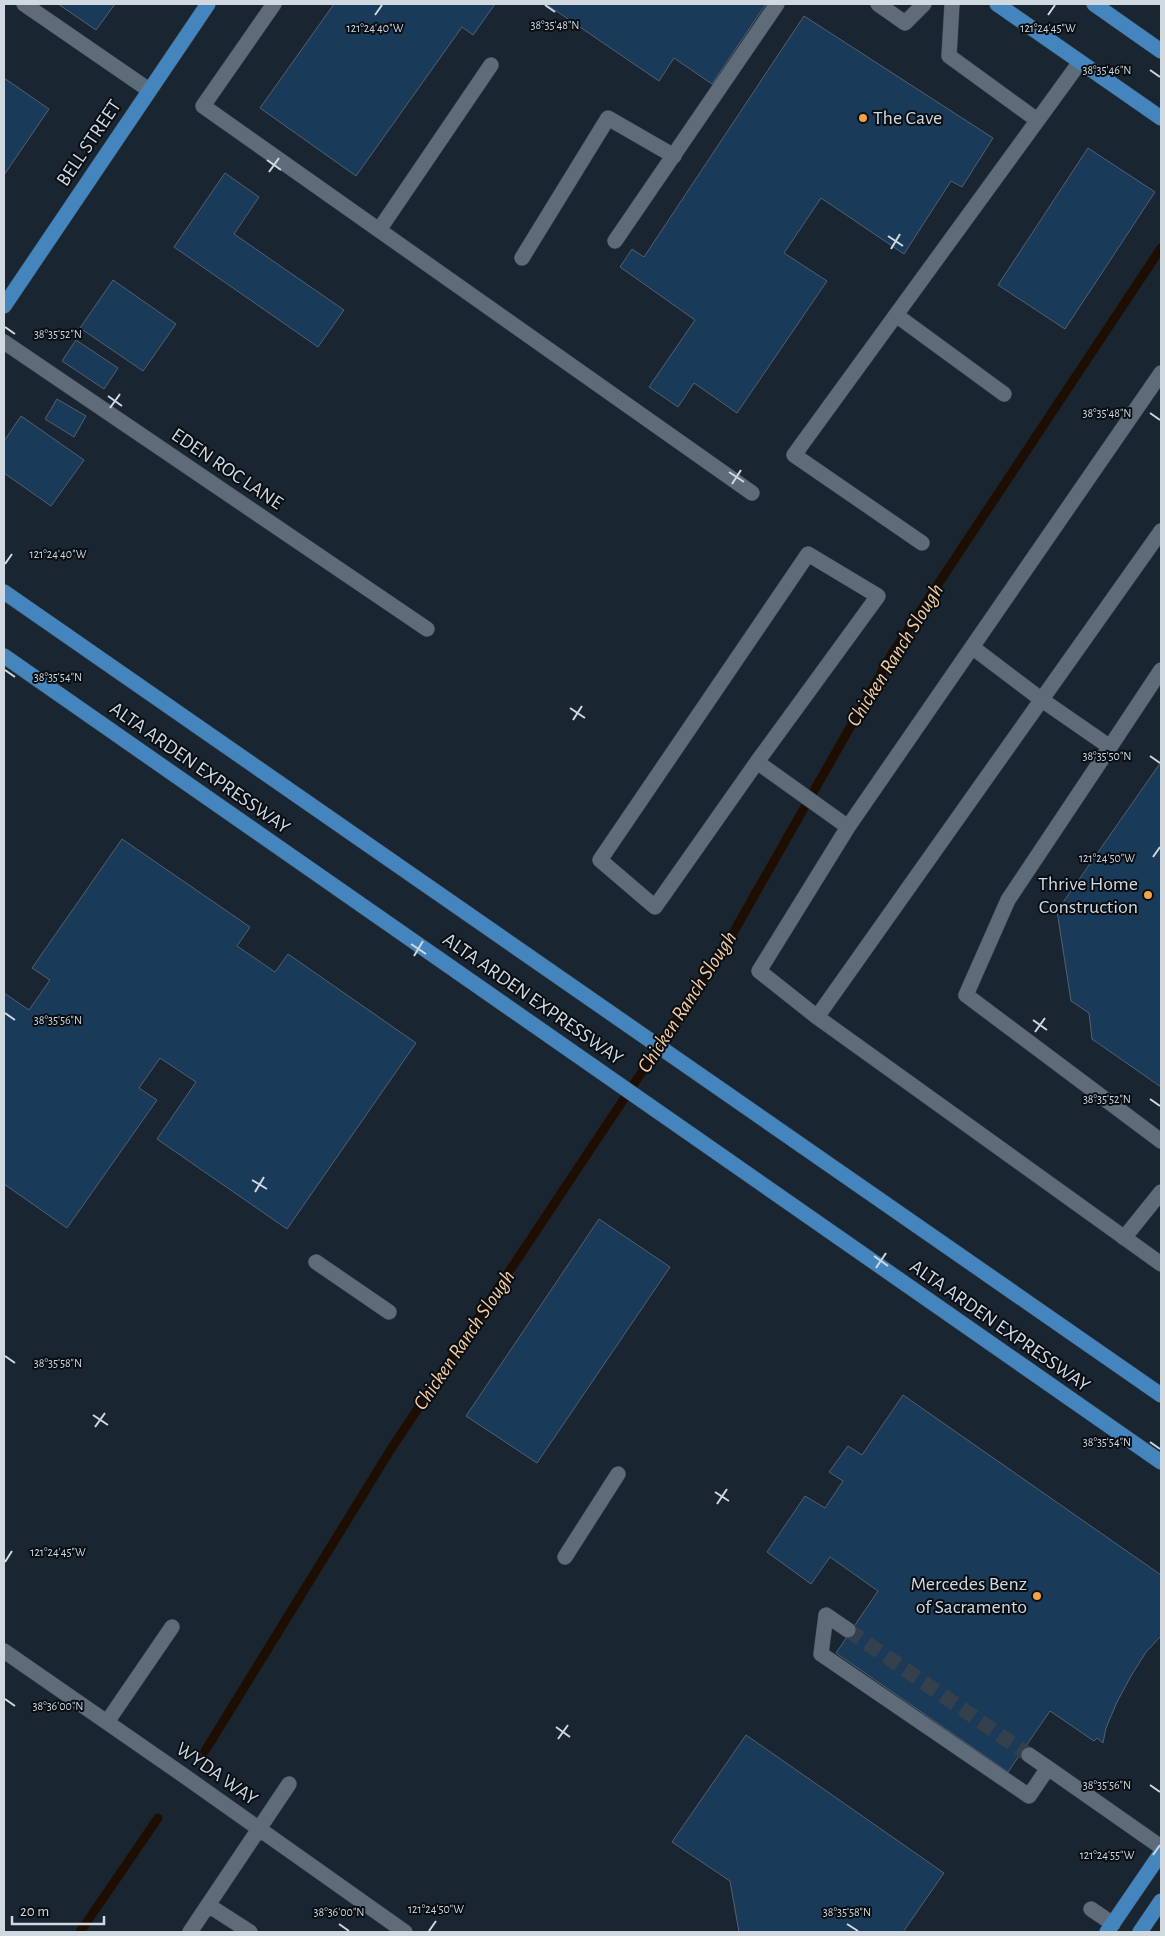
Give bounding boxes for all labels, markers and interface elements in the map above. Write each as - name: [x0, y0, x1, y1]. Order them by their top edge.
- text: 38°35'48"N: [530, 19, 580, 31]
- text: 121°24'40"W: [347, 22, 404, 34]
- text: 121°24'45"W: [1020, 22, 1076, 34]
- text: 38°35'46"N: [1082, 64, 1132, 76]
- street label: BELL STREET: [53, 96, 125, 190]
- place label: The Cave: [873, 108, 942, 128]
- marker: The Cave: [857, 112, 869, 124]
- text: 38°35'52"N: [34, 328, 82, 340]
- text: 38°35'48"N: [1082, 407, 1132, 419]
- street label: EDEN ROC LANE: [168, 424, 287, 514]
- text: 121°24'40"W: [30, 548, 87, 560]
- water label: Chicken Ranch Slough: [843, 580, 947, 730]
- text: 38°35'54"N: [34, 671, 82, 683]
- street label: ALTA ARDEN EXPRESSWAY: [106, 698, 294, 838]
- text: 38°35'50"N: [1082, 750, 1132, 762]
- text: 121°24'50"W: [1079, 852, 1135, 864]
- place label: Thrive Home Construction: [1038, 874, 1138, 917]
- marker: Thrive Home Construction: [1142, 889, 1154, 901]
- water label: Chicken Ranch Slough: [634, 928, 740, 1076]
- street label: ALTA ARDEN EXPRESSWAY: [439, 929, 627, 1069]
- text: 38°35'56"N: [34, 1014, 82, 1026]
- text: 38°35'52"N: [1083, 1093, 1131, 1105]
- street label: ALTA ARDEN EXPRESSWAY: [906, 1256, 1094, 1396]
- water label: Chicken Ranch Slough: [409, 1266, 519, 1414]
- text: 38°35'58"N: [34, 1357, 82, 1369]
- text: 38°35'54"N: [1083, 1436, 1131, 1448]
- text: 121°24'45"W: [30, 1546, 86, 1558]
- place label: Mercedes Benz of Sacramento: [910, 1574, 1027, 1617]
- marker: Mercedes Benz of Sacramento: [1031, 1590, 1043, 1602]
- text: 38°36'00"N: [33, 1700, 83, 1712]
- street label: WYDA WAY: [173, 1739, 262, 1810]
- text: 38°35'56"N: [1083, 1779, 1131, 1791]
- text: 121°24'55"W: [1080, 1849, 1135, 1861]
- scale bar: [12, 1894, 105, 1926]
- text: 121°24'50"W: [408, 1903, 464, 1915]
- text: 20 m: [20, 1904, 49, 1919]
- text: 38°36'00"N: [314, 1906, 364, 1918]
- text: 38°35'58"N: [823, 1906, 871, 1918]

